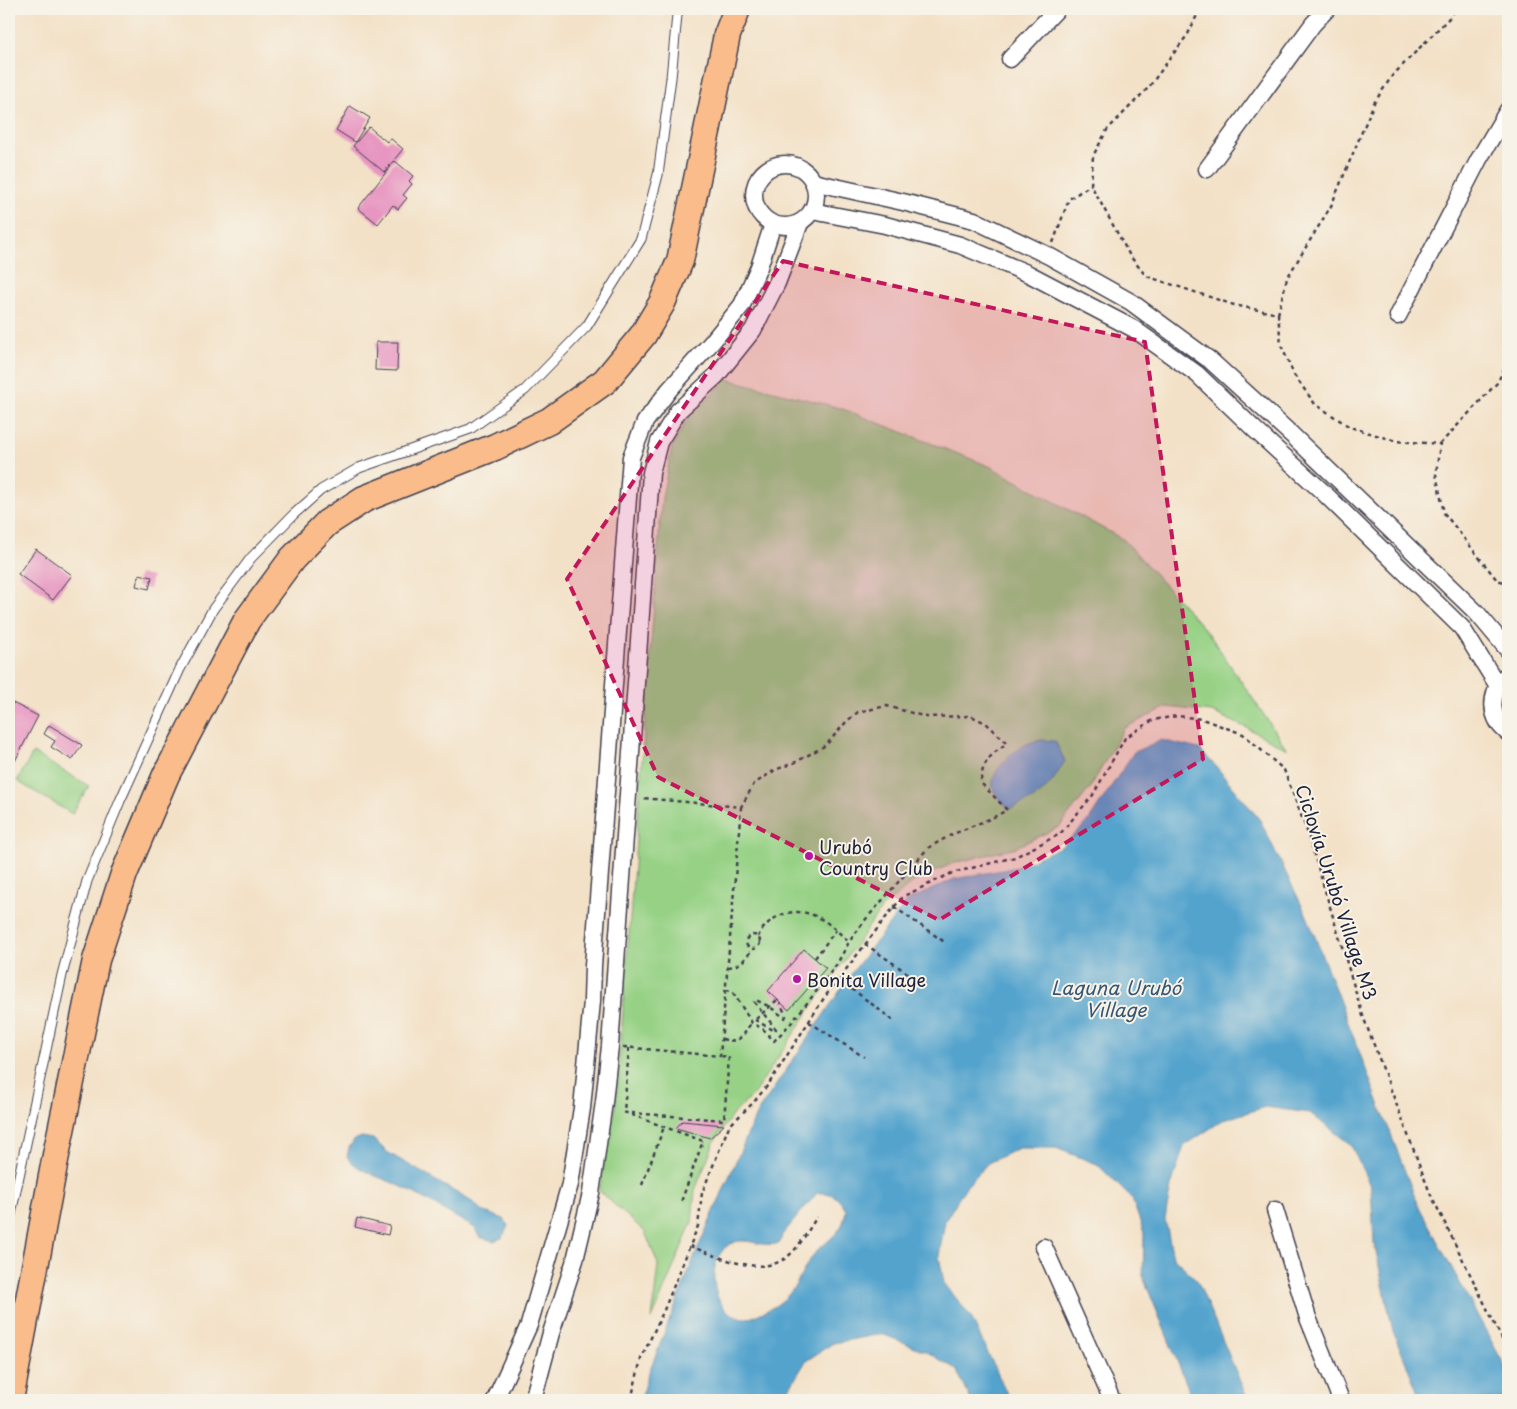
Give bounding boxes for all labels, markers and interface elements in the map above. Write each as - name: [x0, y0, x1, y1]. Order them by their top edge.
- street label: Ciclovía Urubó Village M3: [1289, 781, 1385, 1003]
- place label: Urubó Country Club: [819, 833, 933, 881]
- marker: Urubó Country Club: [803, 850, 815, 862]
- place label: Bonita Village: [807, 966, 926, 993]
- marker: Bonita Village: [791, 973, 803, 985]
- water label: Laguna Urubó Village: [1051, 973, 1183, 1023]

